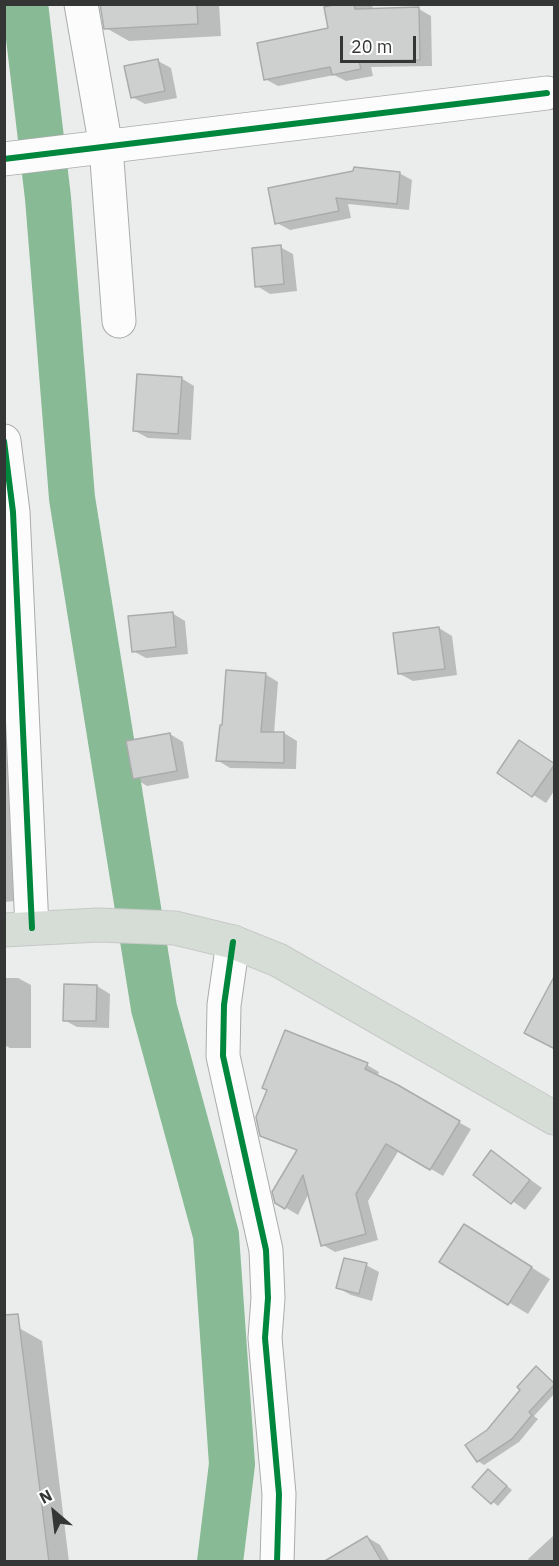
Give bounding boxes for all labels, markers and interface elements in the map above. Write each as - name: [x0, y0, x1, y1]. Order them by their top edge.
- scale bar: [343, 24, 420, 62]
- text: 20 m: [351, 35, 393, 58]
- north arrow: [24, 1482, 84, 1542]
- text: N: [36, 1485, 55, 1508]

